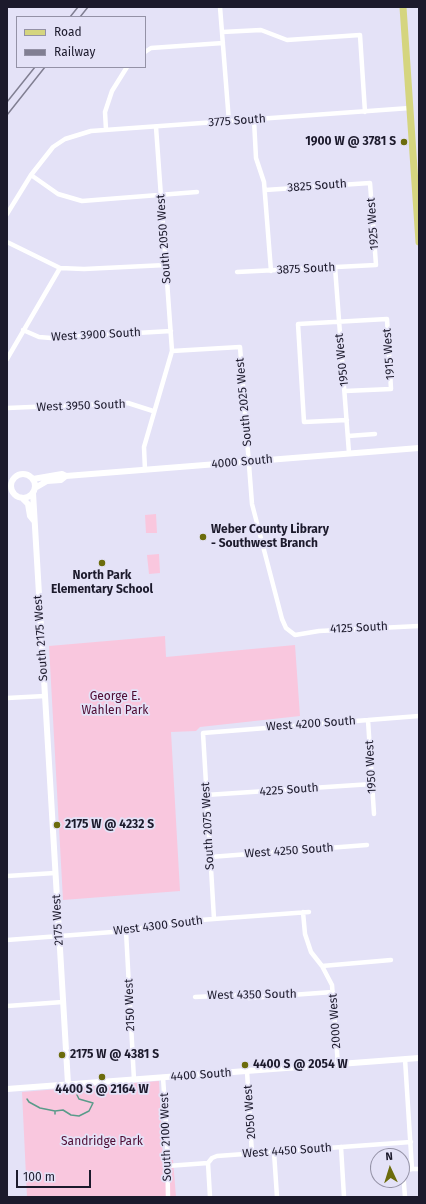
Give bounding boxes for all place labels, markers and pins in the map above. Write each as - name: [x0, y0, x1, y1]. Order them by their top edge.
- place label: 1900 W @ 3781 S: [305, 135, 396, 149]
- marker: 1900 W @ 3781 S: [399, 137, 409, 147]
- place label: Weber County Library - Southwest Branch: [211, 523, 329, 551]
- marker: Weber County Library - Southwest Branch: [198, 532, 208, 542]
- marker: North Park Elementary School: [97, 558, 107, 568]
- place label: North Park Elementary School: [51, 569, 153, 597]
- place label: 2175 W @ 4232 S: [65, 818, 154, 832]
- marker: 2175 W @ 4232 S: [52, 820, 62, 830]
- place label: 2175 W @ 4381 S: [70, 1048, 159, 1062]
- marker: 2175 W @ 4381 S: [57, 1050, 67, 1060]
- place label: 4400 S @ 2054 W: [253, 1058, 348, 1072]
- marker: 4400 S @ 2054 W: [240, 1060, 250, 1070]
- marker: 4400 S @ 2164 W: [97, 1072, 107, 1082]
- place label: 4400 S @ 2164 W: [55, 1083, 149, 1097]

